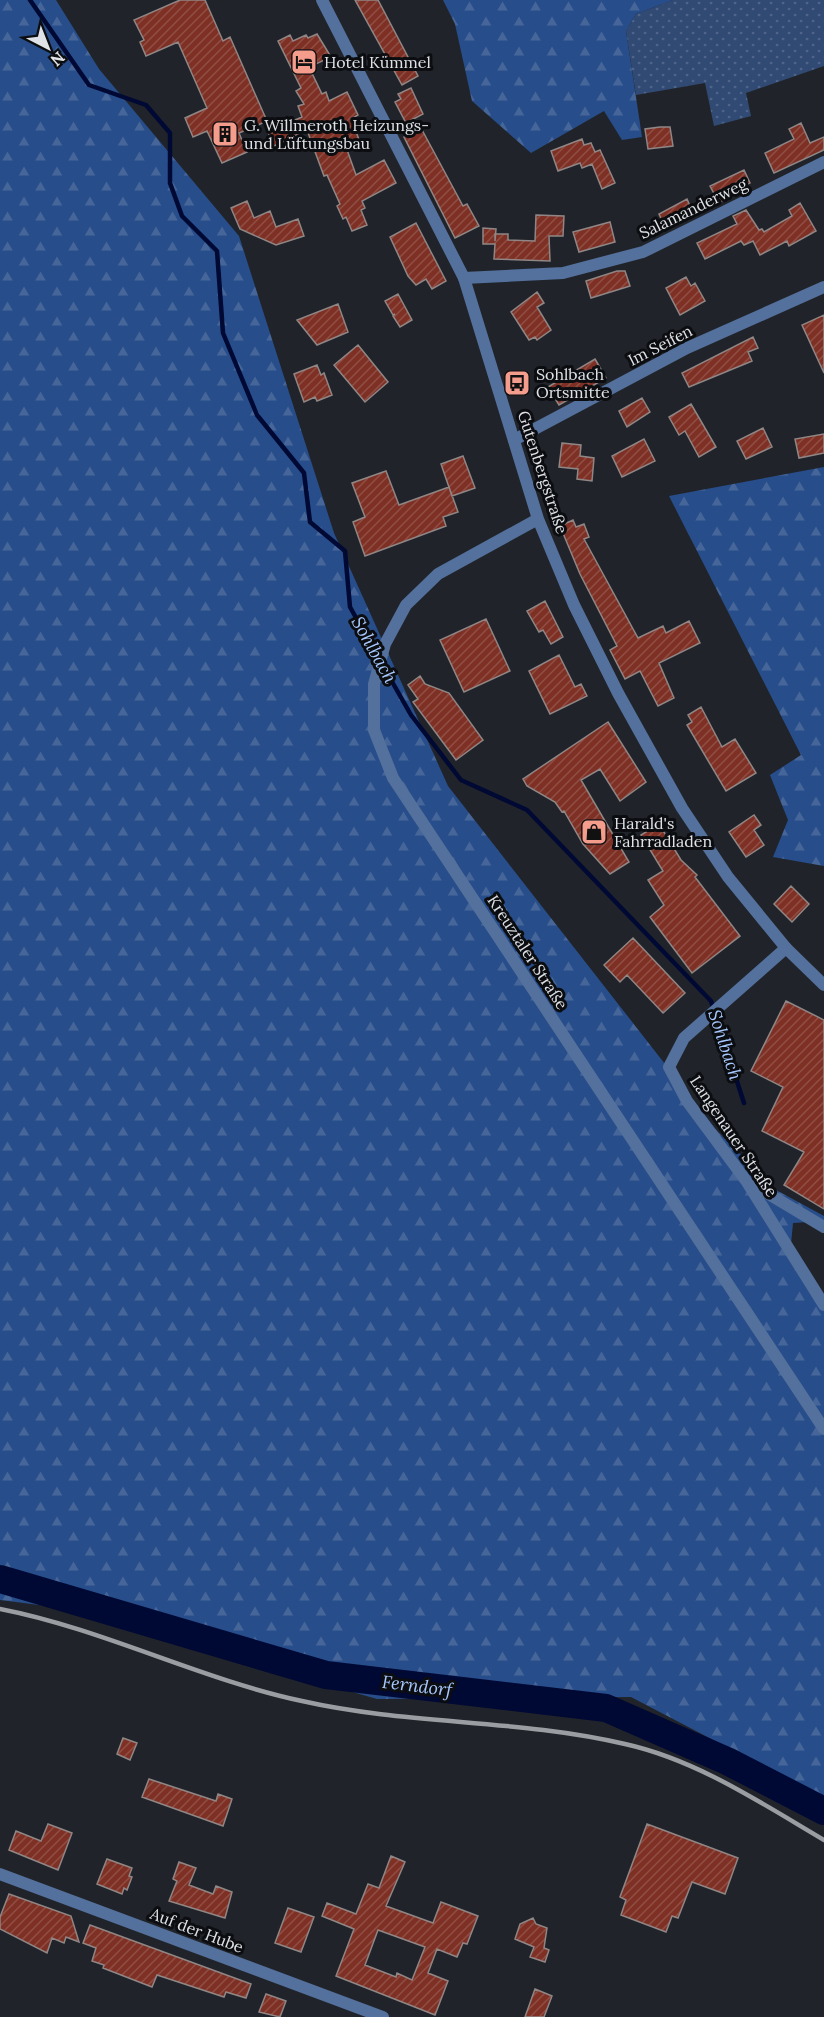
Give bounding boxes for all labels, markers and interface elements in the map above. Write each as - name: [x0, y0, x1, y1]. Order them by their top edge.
- north arrow: [18, 18, 78, 78]
- hotel icon: Hotel Kümmel: [289, 47, 319, 77]
- text: N: [47, 48, 69, 71]
- place label: Hotel Kümmel: [324, 52, 431, 72]
- place label: G. Willmeroth Heizungs- und Lüftungsbau: [244, 115, 429, 153]
- building icon: G. Willmeroth Heizungs- und Lüftungsbau: [210, 119, 240, 149]
- street label: Salamanderweg: [636, 173, 751, 243]
- street label: Im Seifen: [624, 320, 696, 370]
- place label: Sohlbach Ortsmitte: [536, 364, 610, 402]
- bus stop icon: Sohlbach Ortsmitte: [502, 368, 532, 398]
- street label: Gutenbergstraße: [514, 408, 572, 536]
- water label: Sohlbach: [347, 612, 402, 688]
- place label: Harald's Fahrradladen: [614, 813, 712, 851]
- shop icon: Harald's Fahrradladen: [579, 817, 609, 847]
- street label: Kreuztaler Straße: [484, 891, 573, 1013]
- water label: Sohlbach: [703, 1007, 748, 1084]
- street label: Langenauer Straße: [686, 1072, 782, 1201]
- water label: Ferndorf: [381, 1670, 456, 1701]
- street label: Auf der Hube: [147, 1903, 247, 1957]

